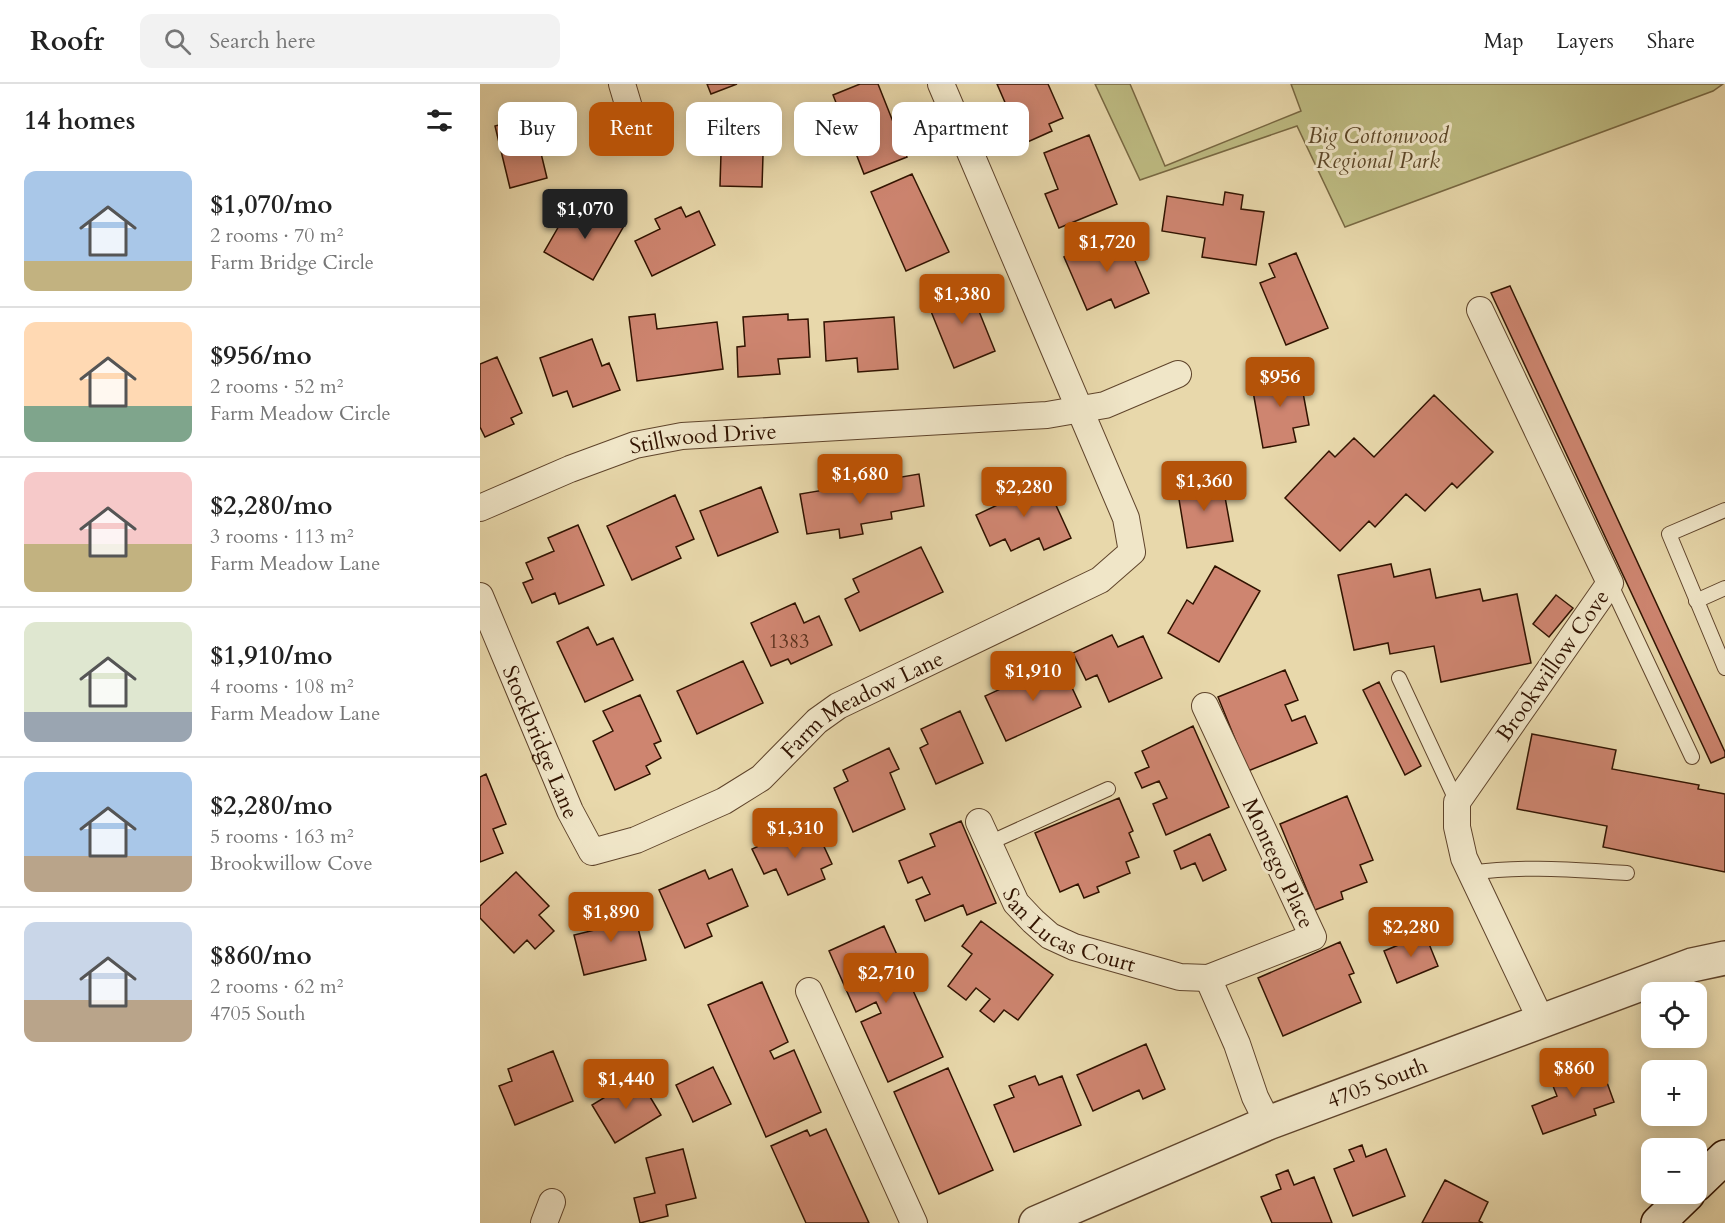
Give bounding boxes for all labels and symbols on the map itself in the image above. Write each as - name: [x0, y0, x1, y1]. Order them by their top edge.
- park label: Big Cottonwood Regional Park: [1308, 121, 1450, 176]
- pin: $1,070: [536, 189, 634, 240]
- pin: $1,720: [1058, 222, 1156, 273]
- pin: $1,380: [913, 274, 1011, 325]
- pin: $956: [1244, 357, 1316, 408]
- street label: Stillwood Drive: [627, 417, 777, 462]
- pin: $1,680: [811, 454, 909, 505]
- pin: $1,360: [1155, 461, 1253, 512]
- pin: $2,280: [975, 467, 1073, 518]
- street label: Brookwillow Cove: [1489, 584, 1616, 747]
- house number: 1383: [769, 628, 809, 655]
- street label: Farm Meadow Lane: [774, 644, 949, 765]
- pin: $1,910: [984, 651, 1082, 702]
- street label: Stockbridge Lane: [495, 661, 585, 824]
- street label: Montego Place: [1235, 793, 1321, 933]
- pin: $1,310: [746, 808, 844, 859]
- street label: San Lucas Court: [995, 883, 1139, 980]
- pin: $1,890: [562, 892, 660, 943]
- pin: $2,280: [1362, 907, 1460, 958]
- pin: $2,710: [837, 953, 935, 1004]
- pin: $860: [1538, 1048, 1610, 1099]
- street label: 4705 South: [1323, 1051, 1432, 1116]
- pin: $1,440: [577, 1059, 675, 1110]

